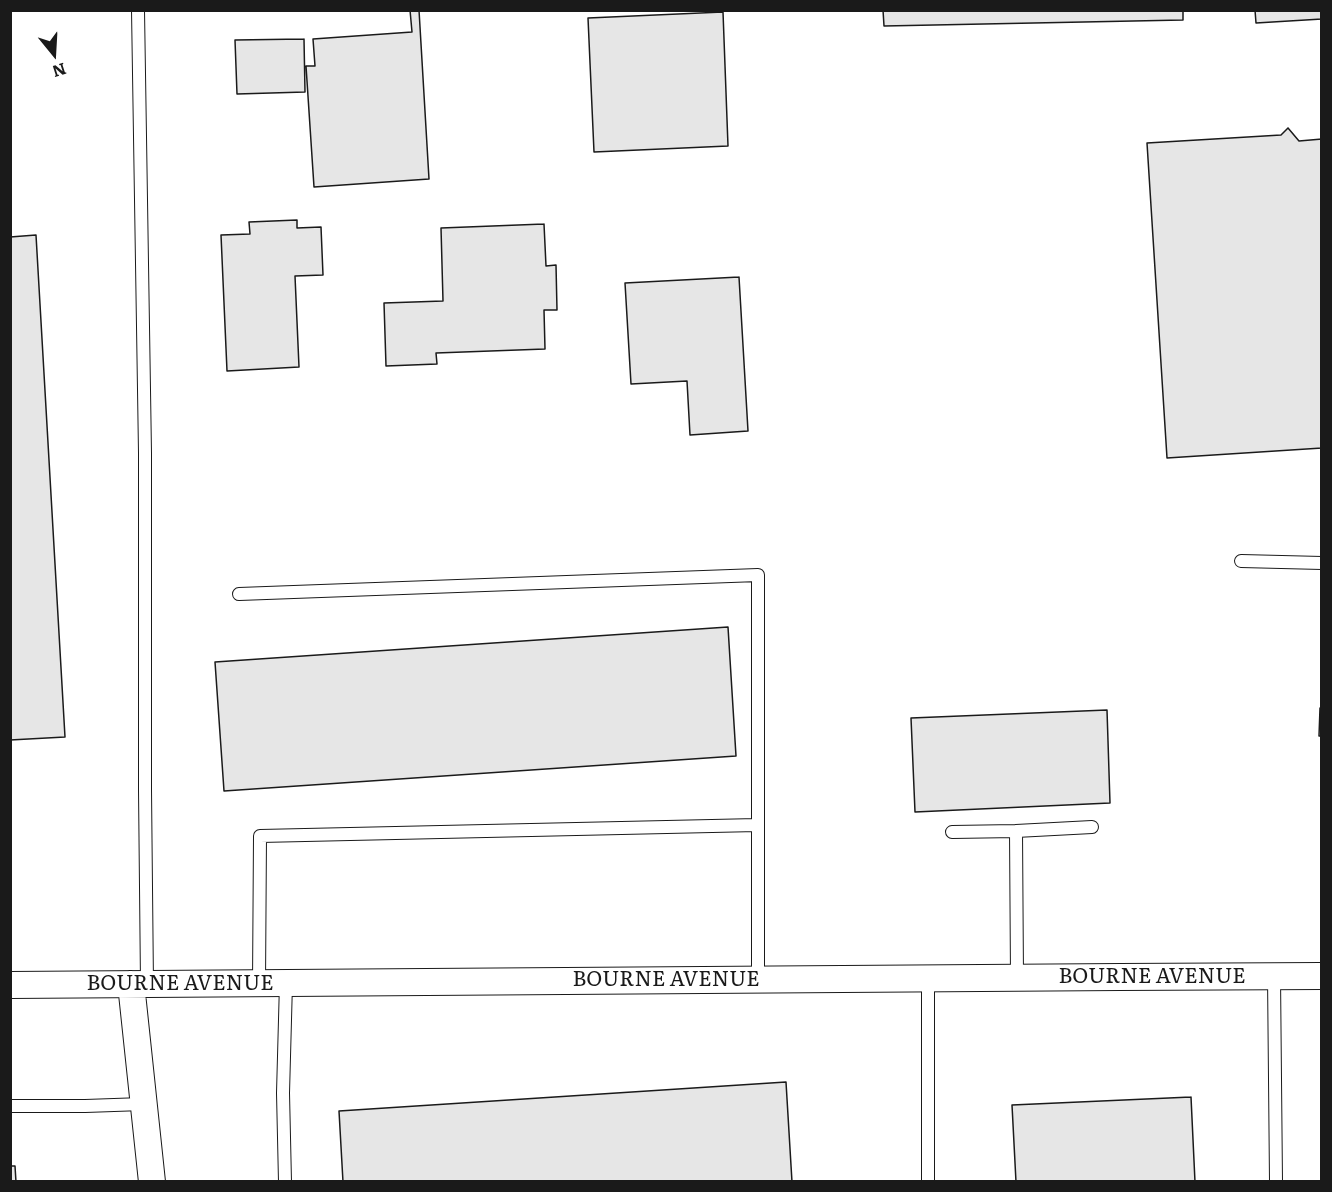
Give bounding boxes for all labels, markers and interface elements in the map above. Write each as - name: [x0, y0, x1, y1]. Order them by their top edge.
- north arrow: [24, 24, 84, 84]
- text: N: [49, 58, 70, 85]
- street label: BOURNE AVENUE: [1058, 964, 1246, 990]
- street label: BOURNE AVENUE: [572, 967, 760, 993]
- street label: BOURNE AVENUE: [86, 971, 274, 997]

